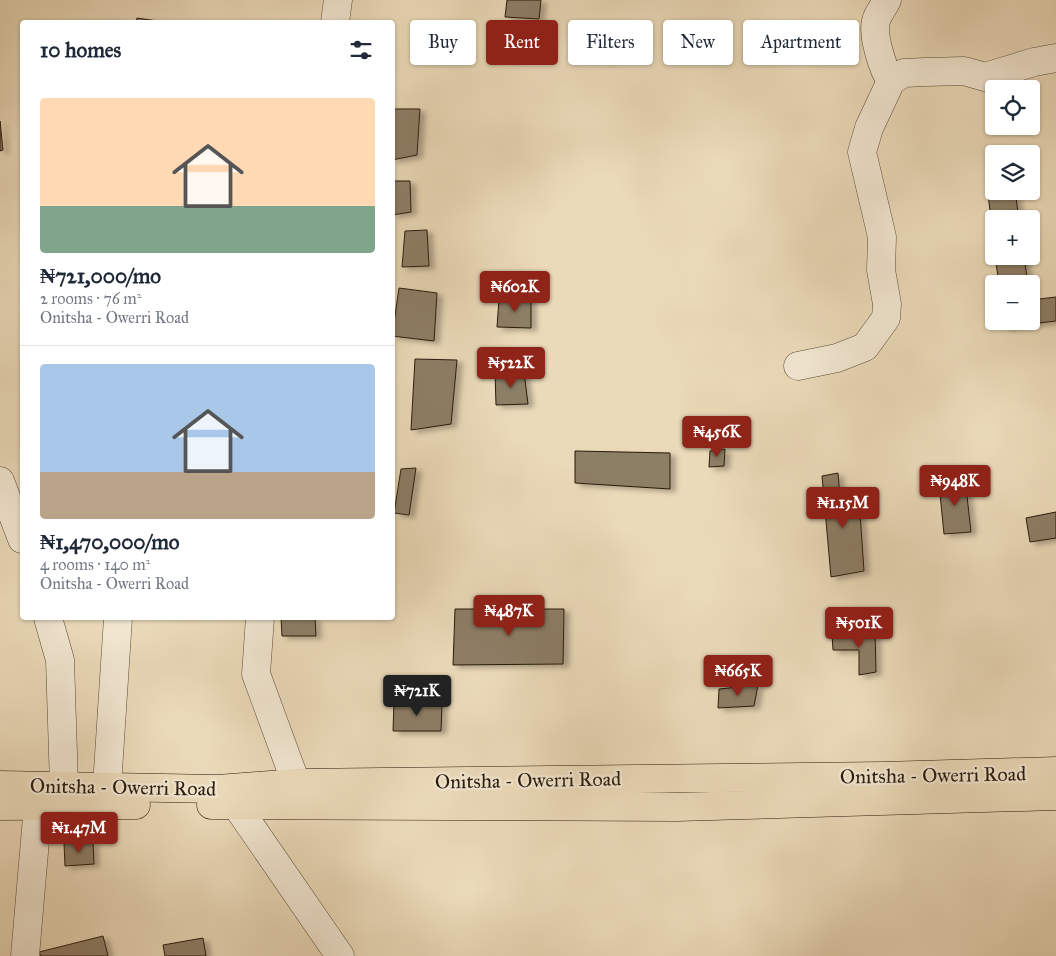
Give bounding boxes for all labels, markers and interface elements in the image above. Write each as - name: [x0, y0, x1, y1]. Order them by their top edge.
- chip: Buy: [410, 20, 476, 65]
- chip: Rent: [486, 20, 558, 65]
- chip: Filters: [568, 20, 653, 65]
- chip: New: [663, 20, 733, 65]
- chip: Apartment: [743, 20, 859, 65]
- icon: filters: [347, 36, 375, 64]
- text: 10 homes: [40, 37, 121, 63]
- map controls: [985, 80, 1040, 330]
- button: locate: [985, 80, 1040, 135]
- icon: home: [163, 131, 253, 221]
- button: layers: [985, 145, 1040, 200]
- button: +: [985, 210, 1040, 265]
- text: ₦721,000/mo: [40, 263, 161, 289]
- pin: ₦602K: [480, 270, 550, 313]
- button: −: [985, 275, 1040, 330]
- text: ₦602K: [491, 277, 539, 296]
- text: 2 rooms · 76 m²: [40, 289, 141, 308]
- text: Onitsha - Owerri Road: [40, 308, 189, 327]
- pin: ₦522K: [476, 346, 546, 389]
- text: ₦522K: [488, 353, 534, 372]
- icon: home: [163, 396, 253, 486]
- pin: ₦456K: [682, 416, 752, 458]
- text: ₦456K: [693, 422, 741, 441]
- pin: ₦948K: [920, 464, 990, 507]
- text: ₦948K: [931, 471, 979, 490]
- pin: ₦1.15M: [802, 486, 884, 529]
- text: ₦1.15M: [817, 493, 869, 512]
- text: ₦1,470,000/mo: [40, 529, 180, 555]
- text: 4 rooms · 140 m²: [40, 555, 150, 574]
- text: Onitsha - Owerri Road: [40, 574, 189, 593]
- pin: ₦487K: [474, 594, 544, 637]
- text: ₦487K: [485, 601, 533, 620]
- pin: ₦501K: [824, 606, 894, 649]
- text: ₦501K: [836, 613, 882, 632]
- pin: ₦665K: [703, 654, 773, 697]
- text: ₦665K: [715, 661, 761, 680]
- pin: ₦721K: [382, 674, 452, 717]
- text: ₦721K: [394, 681, 440, 700]
- street label: Onitsha - Owerri Road: [840, 761, 1026, 789]
- street label: Onitsha - Owerri Road: [435, 766, 621, 794]
- street label: Onitsha - Owerri Road: [30, 773, 216, 801]
- pin: ₦1.47M: [38, 812, 120, 854]
- text: ₦1.47M: [52, 818, 106, 837]

